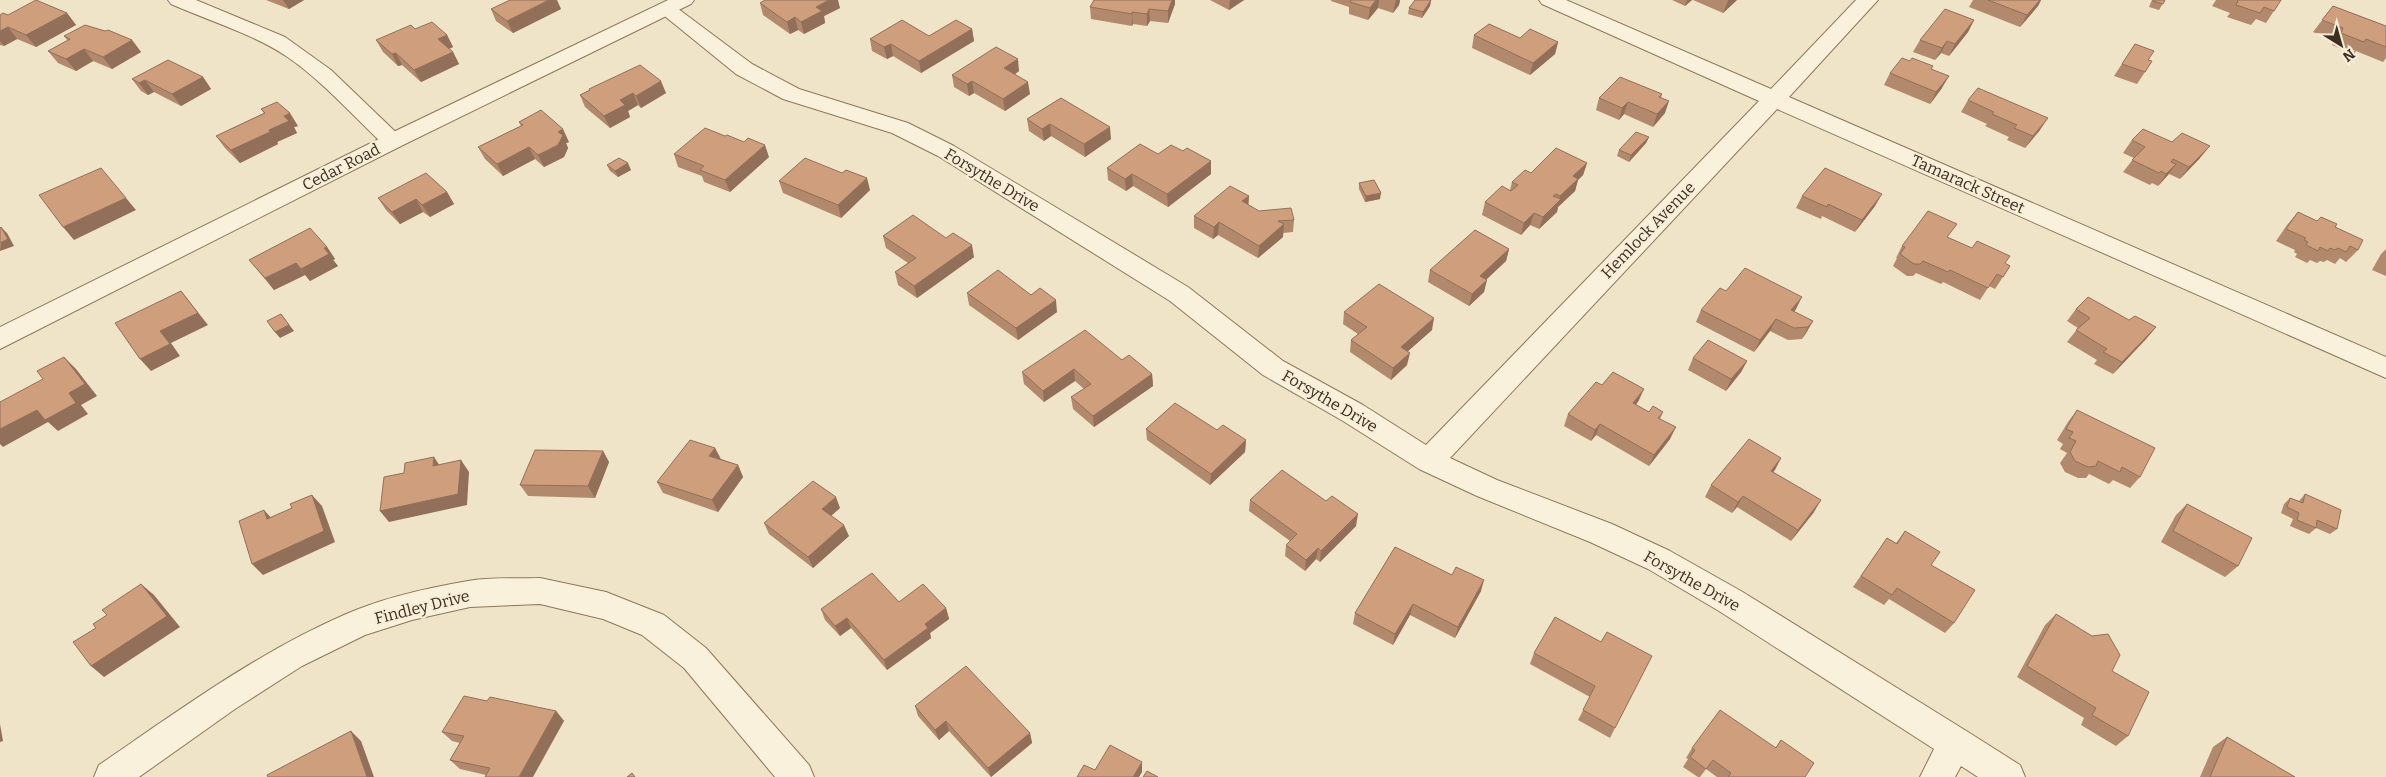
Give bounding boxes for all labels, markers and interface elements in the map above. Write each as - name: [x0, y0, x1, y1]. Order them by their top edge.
- north arrow: [2316, 20, 2366, 70]
- text: N: [2339, 45, 2358, 65]
- street label: Cedar Road: [299, 139, 383, 195]
- street label: Forsythe Drive: [941, 144, 1043, 216]
- street label: Tamarack Street: [1908, 151, 2028, 218]
- street label: Hemlock Avenue: [1597, 178, 1699, 282]
- street label: Forsythe Drive: [1279, 366, 1381, 436]
- street label: Forsythe Drive: [1640, 547, 1744, 615]
- street label: Findley Drive: [373, 586, 471, 628]

